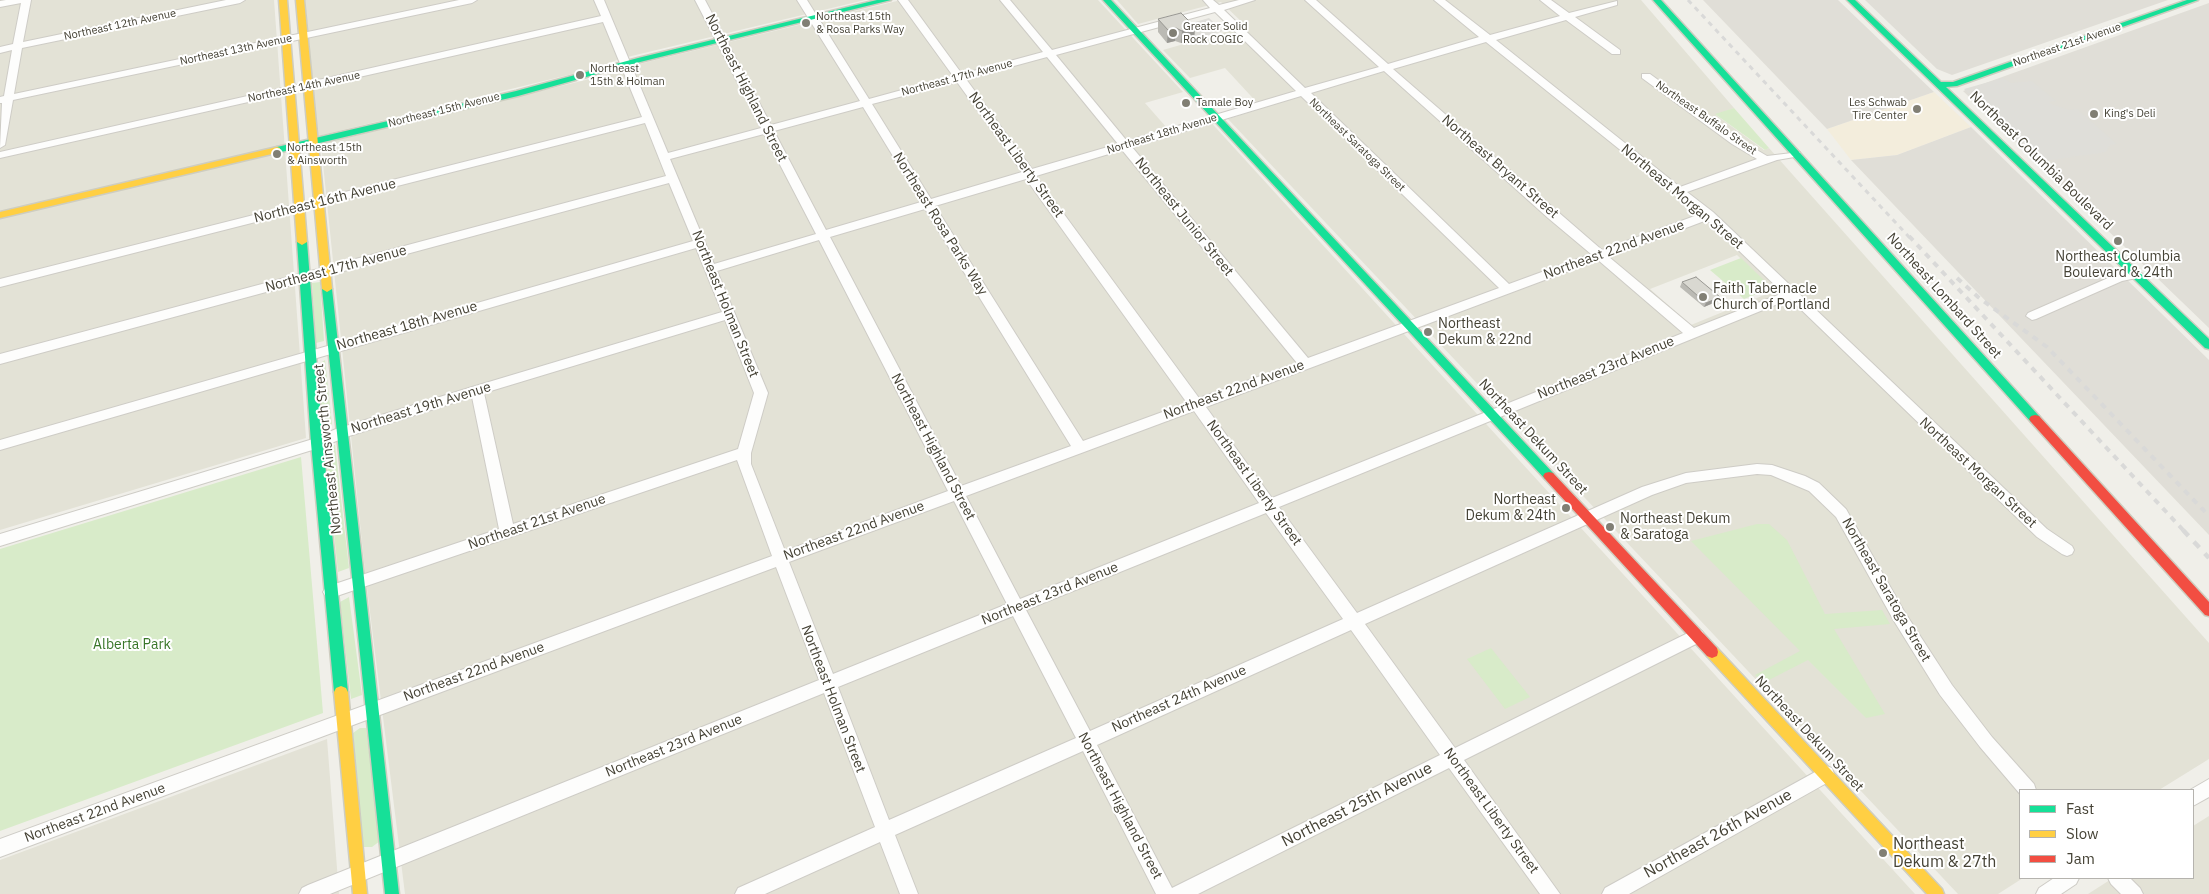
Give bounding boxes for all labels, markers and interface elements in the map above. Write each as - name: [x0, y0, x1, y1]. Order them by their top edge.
- street label: Northeast 12th Avenue: [63, 7, 177, 43]
- place label: Northeast 15th & Rosa Parks Way: [816, 10, 904, 36]
- street label: Northeast Highland Street: [701, 11, 791, 165]
- marker: Northeast 15th & Rosa Parks Way: [800, 17, 812, 29]
- place label: Greater Solid Rock COGIC: [1183, 20, 1248, 46]
- street label: Northeast 21st Avenue: [2011, 20, 2123, 70]
- marker: Greater Solid Rock COGIC: [1167, 27, 1179, 39]
- street label: Northeast 13th Avenue: [179, 32, 293, 68]
- street label: Northeast 17th Avenue: [900, 57, 1014, 99]
- place label: Northeast 15th & Holman: [590, 62, 665, 88]
- street label: Northeast 14th Avenue: [247, 69, 361, 105]
- marker: Northeast 15th & Holman: [574, 69, 586, 81]
- street label: Northeast Buffalo Street: [1653, 78, 1759, 158]
- street label: Northeast Columbia Boulevard: [1966, 88, 2116, 234]
- street label: Northeast Liberty Street: [965, 89, 1067, 221]
- street label: Northeast 15th Avenue: [387, 90, 501, 130]
- place label: Tamale Boy: [1196, 96, 1253, 110]
- street label: Northeast Saratoga Street: [1306, 96, 1408, 194]
- place label: Les Schwab Tire Center: [1849, 96, 1907, 122]
- marker: Tamale Boy: [1180, 97, 1192, 109]
- marker: Les Schwab Tire Center: [1911, 103, 1923, 115]
- place label: King's Deli: [2104, 107, 2156, 121]
- marker: King's Deli: [2088, 108, 2100, 120]
- street label: Northeast 18th Avenue: [1105, 111, 1219, 157]
- street label: Northeast Bryant Street: [1438, 112, 1562, 222]
- place label: Northeast 15th & Ainsworth: [287, 141, 362, 167]
- street label: Northeast Morgan Street: [1617, 141, 1747, 253]
- marker: Northeast 15th & Ainsworth: [271, 148, 283, 160]
- street label: Northeast Rosa Parks Way: [889, 150, 991, 298]
- street label: Northeast Junior Street: [1131, 155, 1237, 279]
- street label: Northeast 16th Avenue: [252, 175, 398, 227]
- street label: Northeast 22nd Avenue: [1541, 217, 1687, 283]
- street label: Northeast Holman Street: [688, 228, 762, 380]
- street label: Northeast Lombard Street: [1883, 230, 2005, 362]
- marker: Northeast Columbia Boulevard & 24th: [2112, 235, 2124, 247]
- street label: Northeast 17th Avenue: [263, 242, 409, 296]
- place label: Northeast Columbia Boulevard & 24th: [2055, 249, 2181, 282]
- place label: Faith Tabernacle Church of Portland: [1713, 281, 1830, 314]
- marker: Faith Tabernacle Church of Portland: [1697, 291, 1709, 303]
- street label: Northeast 18th Avenue: [335, 298, 479, 354]
- place label: Northeast Dekum & 22nd: [1438, 316, 1532, 348]
- marker: Northeast Dekum & 22nd: [1422, 326, 1434, 338]
- street label: Northeast 23rd Avenue: [1535, 333, 1677, 403]
- street label: Northeast 22nd Avenue: [1161, 357, 1307, 423]
- street label: Northeast Ainsworth Street: [311, 363, 345, 535]
- street label: Northeast Highland Street: [887, 371, 979, 523]
- street label: Northeast Dekum Street: [1475, 376, 1591, 498]
- street label: Northeast 19th Avenue: [349, 379, 493, 437]
- street label: Northeast Morgan Street: [1916, 414, 2040, 532]
- street label: Northeast Liberty Street: [1203, 417, 1305, 549]
- street label: Northeast 21st Avenue: [466, 491, 608, 553]
- place label: Northeast Dekum & 24th: [1466, 492, 1556, 524]
- street label: Northeast 22nd Avenue: [781, 498, 927, 564]
- marker: Northeast Dekum & 24th: [1560, 502, 1572, 514]
- place label: Northeast Dekum & Saratoga: [1620, 511, 1730, 544]
- street label: Northeast Saratoga Street: [1838, 515, 1934, 665]
- marker: Northeast Dekum & Saratoga: [1604, 521, 1616, 533]
- street label: Northeast 23rd Avenue: [979, 559, 1121, 629]
- street label: Northeast Holman Street: [797, 623, 869, 775]
- park label: Alberta Park: [93, 637, 171, 653]
- street label: Northeast 22nd Avenue: [401, 639, 547, 705]
- street label: Northeast 24th Avenue: [1109, 662, 1249, 736]
- street label: Northeast Dekum Street: [1751, 673, 1867, 795]
- street label: Northeast 23rd Avenue: [603, 711, 745, 781]
- street label: Northeast Highland Street: [1074, 730, 1166, 882]
- street label: Northeast Liberty Street: [1440, 745, 1542, 877]
- street label: Northeast 25th Avenue: [1279, 759, 1435, 851]
- street label: Northeast 22nd Avenue: [22, 780, 168, 846]
- street label: Northeast 26th Avenue: [1641, 785, 1795, 883]
- legend: [2019, 789, 2194, 879]
- text: Fast: [2066, 799, 2094, 818]
- text: Slow: [2066, 824, 2099, 843]
- place label: Northeast Dekum & 27th: [1893, 834, 1996, 872]
- marker: Northeast Dekum & 27th: [1877, 847, 1889, 859]
- text: Jam: [2066, 849, 2095, 868]

